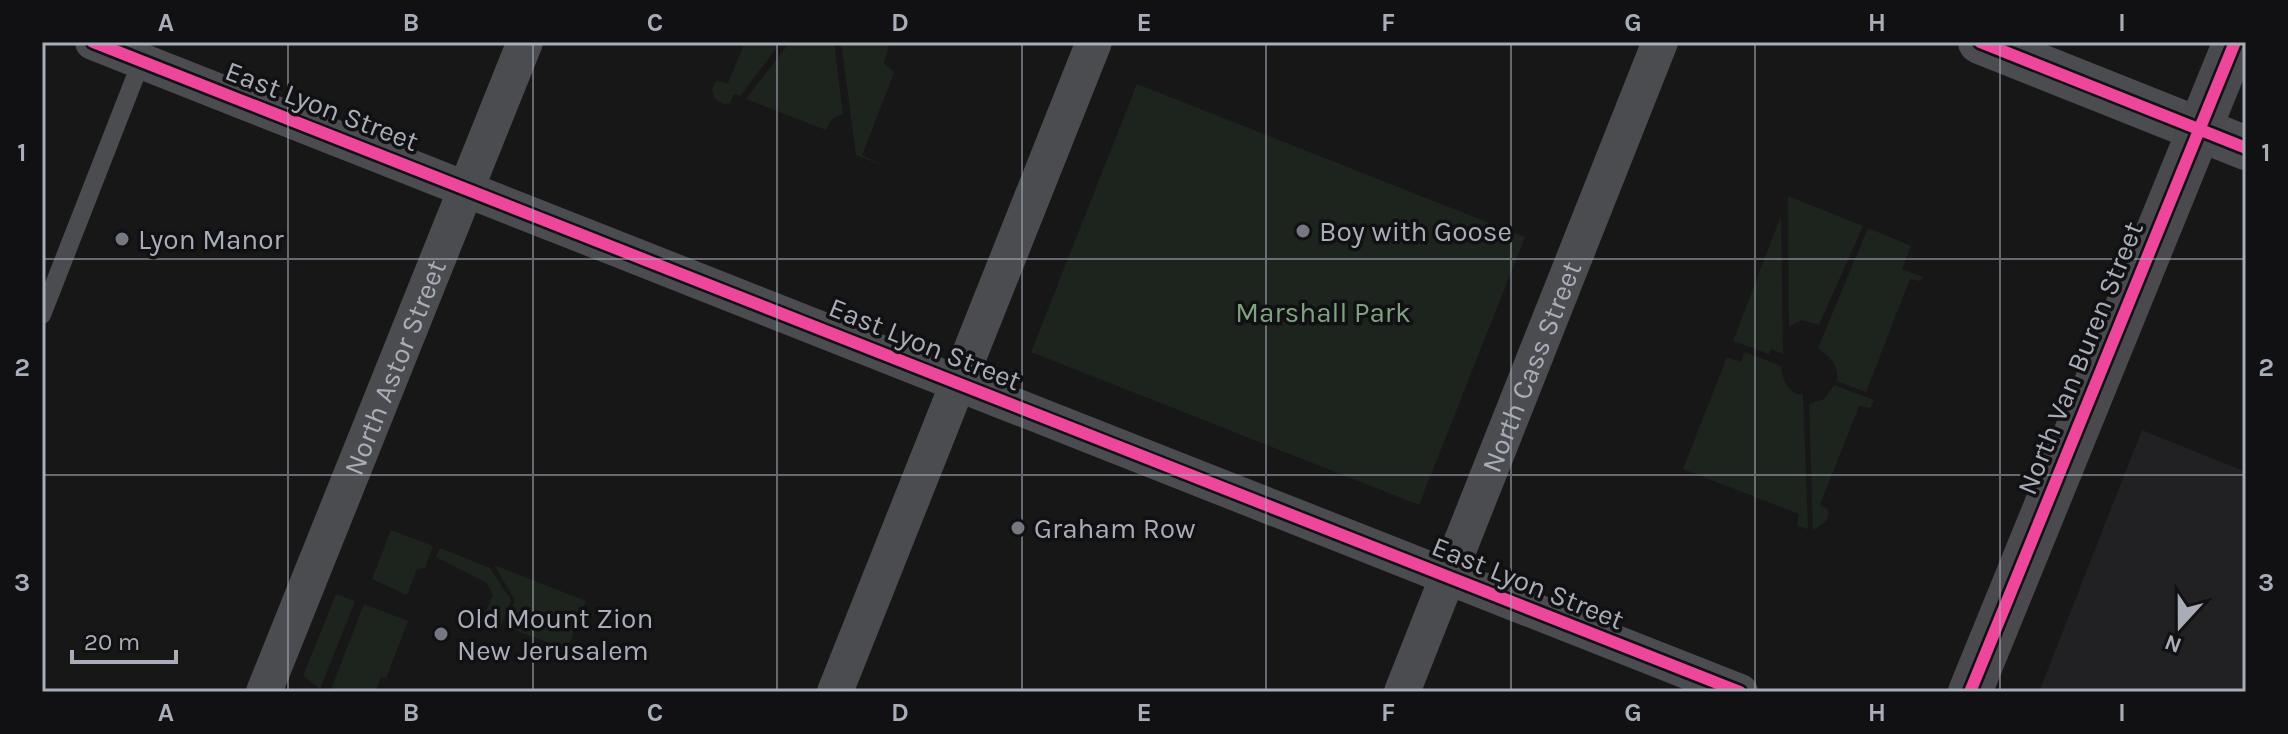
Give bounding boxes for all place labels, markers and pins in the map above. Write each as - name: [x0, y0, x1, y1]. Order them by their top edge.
- place label: Boy with Goose: [1319, 215, 1512, 248]
- marker: Boy with Goose: [1294, 222, 1312, 240]
- place label: Lyon Manor: [138, 223, 285, 256]
- marker: Lyon Manor: [113, 230, 131, 248]
- place label: Graham Row: [1034, 512, 1195, 545]
- marker: Graham Row: [1009, 519, 1027, 537]
- place label: Old Mount Zion New Jerusalem: [457, 602, 653, 667]
- marker: Old Mount Zion New Jerusalem: [432, 625, 450, 643]

